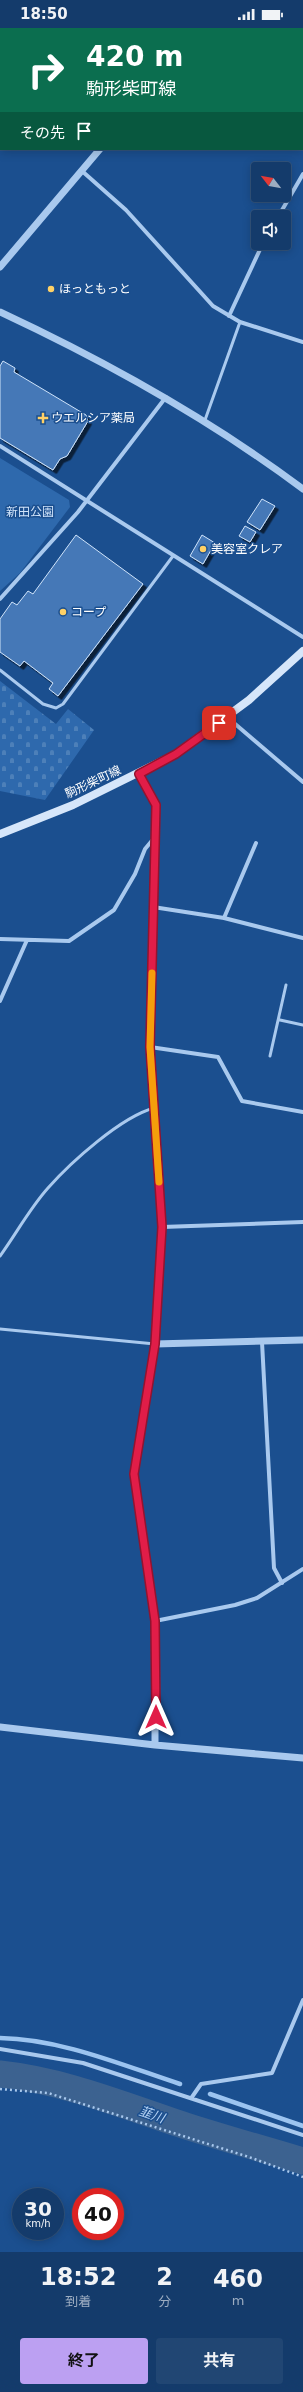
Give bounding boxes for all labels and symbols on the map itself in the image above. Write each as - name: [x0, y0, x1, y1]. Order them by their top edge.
- north arrow: [251, 162, 291, 202]
- place label: ほっともっと: [59, 282, 131, 296]
- marker: ほっともっと: [46, 284, 56, 294]
- place label: ウエルシア薬局: [51, 411, 135, 425]
- marker: ウエルシア薬局: [38, 413, 48, 423]
- park label: 新田公園: [6, 505, 54, 519]
- place label: 美容室クレア: [211, 542, 283, 556]
- marker: 美容室クレア: [198, 544, 208, 554]
- place label: コープ: [71, 605, 106, 619]
- marker: コープ: [58, 607, 68, 617]
- pin: [202, 706, 236, 740]
- street label: 駒形柴町線: [63, 763, 123, 801]
- position arrow: [135, 1696, 177, 1738]
- water label: 韮川: [137, 2103, 168, 2126]
- speed limit sign: 40: [72, 2188, 124, 2240]

